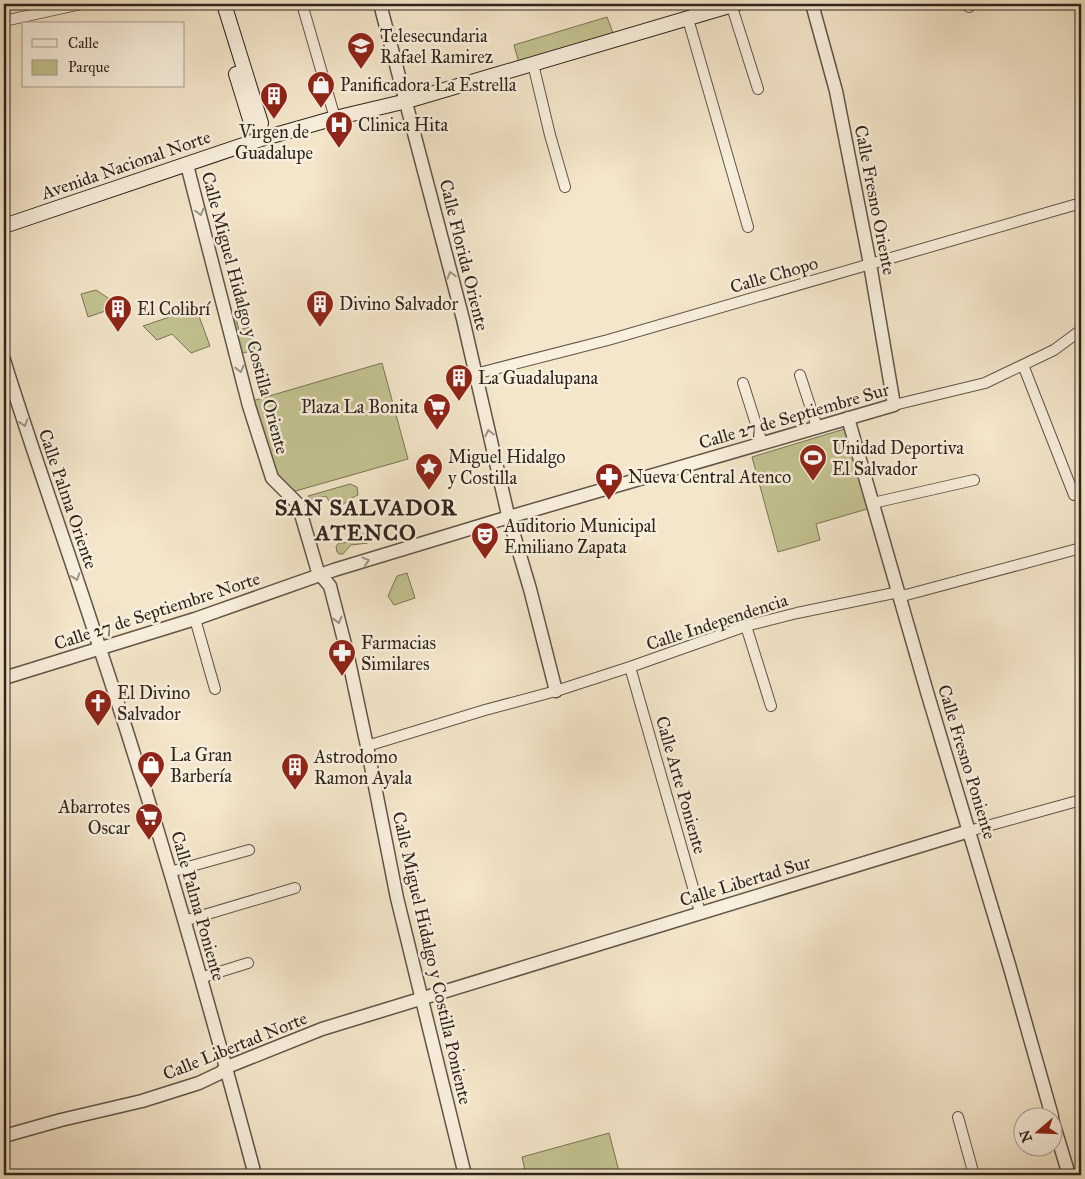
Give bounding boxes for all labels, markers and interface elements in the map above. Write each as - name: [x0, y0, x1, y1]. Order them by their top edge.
- legend: [22, 22, 185, 88]
- place label: Telesecundaria Rafael Ramirez: [380, 25, 493, 68]
- school or university icon: Telesecundaria Rafael Ramirez: [346, 31, 376, 70]
- text: Calle: [68, 34, 99, 52]
- text: Parque: [68, 58, 110, 77]
- shop icon: Panificadora La Estrella: [306, 70, 336, 109]
- place label: Panificadora La Estrella: [340, 74, 517, 96]
- building icon: Virgen de Guadalupe: [259, 81, 289, 120]
- hospital icon: Clinica Hita: [324, 110, 354, 149]
- place label: Clinica Hita: [358, 114, 449, 136]
- place label: Virgen de Guadalupe: [235, 121, 313, 164]
- street label: Calle Fresno Oriente: [850, 123, 900, 277]
- street label: Avenida Nacional Norte: [38, 126, 213, 205]
- street label: Calle Miguel Hidalgo y Costilla Oriente: [196, 169, 293, 457]
- street label: Calle Florida Oriente: [435, 177, 493, 333]
- one-way arrow: [194, 208, 204, 216]
- street label: Calle Chopo: [727, 252, 821, 298]
- one-way arrow: [446, 270, 457, 279]
- building icon: Divino Salvador: [305, 289, 335, 328]
- place label: Divino Salvador: [339, 293, 458, 315]
- building icon: El Colibrí: [103, 294, 133, 333]
- place label: El Colibrí: [137, 298, 211, 320]
- building icon: La Guadalupana: [444, 363, 474, 402]
- one-way arrow: [234, 365, 245, 374]
- place label: La Guadalupana: [478, 367, 598, 389]
- street label: Calle 27 de Septiembre Sur: [696, 378, 892, 454]
- supermarket icon: Plaza La Bonita: [422, 392, 452, 431]
- place label: Plaza La Bonita: [301, 396, 418, 418]
- one-way arrow: [18, 419, 28, 427]
- street label: Calle Palma Oriente: [34, 426, 102, 572]
- one-way arrow: [484, 429, 495, 437]
- place label: Unidad Deportiva El Salvador: [832, 437, 964, 480]
- sports icon: Unidad Deportiva El Salvador: [798, 443, 828, 482]
- place label: Miguel Hidalgo y Costilla: [448, 446, 565, 489]
- place icon: Miguel Hidalgo y Costilla: [414, 452, 444, 491]
- pharmacy icon: Nueva Central Atenco: [594, 462, 624, 501]
- place label: Nueva Central Atenco: [628, 466, 791, 488]
- district label: SAN SALVADOR ATENCO: [275, 494, 458, 546]
- place label: Auditorio Municipal Emiliano Zapata: [503, 515, 656, 558]
- theatre icon: Auditorio Municipal Emiliano Zapata: [470, 521, 500, 560]
- one-way arrow: [362, 556, 370, 566]
- street label: Calle 27 de Septiembre Norte: [51, 567, 263, 655]
- one-way arrow: [70, 573, 80, 581]
- street label: Calle Independencia: [643, 589, 791, 655]
- one-way arrow: [332, 615, 343, 624]
- place label: Farmacias Similares: [361, 632, 436, 675]
- pharmacy icon: Farmacias Similares: [327, 638, 357, 677]
- place label: El Divino Salvador: [117, 682, 190, 725]
- street label: Calle Fresno Poniente: [933, 682, 1001, 842]
- church icon: El Divino Salvador: [83, 688, 113, 727]
- street label: Calle Arte Poniente: [651, 714, 711, 856]
- place label: La Gran Barbería: [170, 744, 232, 787]
- place label: Astrodomo Ramon Ayala: [313, 746, 412, 789]
- shop icon: La Gran Barbería: [136, 750, 166, 789]
- building icon: Astrodomo Ramon Ayala: [280, 752, 310, 791]
- place label: Abarrotes Oscar: [57, 796, 130, 839]
- supermarket icon: Abarrotes Oscar: [134, 802, 164, 841]
- street label: Calle Miguel Hidalgo y Costilla Poniente: [387, 809, 476, 1107]
- street label: Calle Palma Poniente: [166, 829, 230, 983]
- street label: Calle Libertad Sur: [677, 851, 813, 911]
- street label: Calle Libertad Norte: [160, 1007, 310, 1085]
- north arrow: [1012, 1106, 1062, 1156]
- text: N: [1016, 1128, 1036, 1144]

